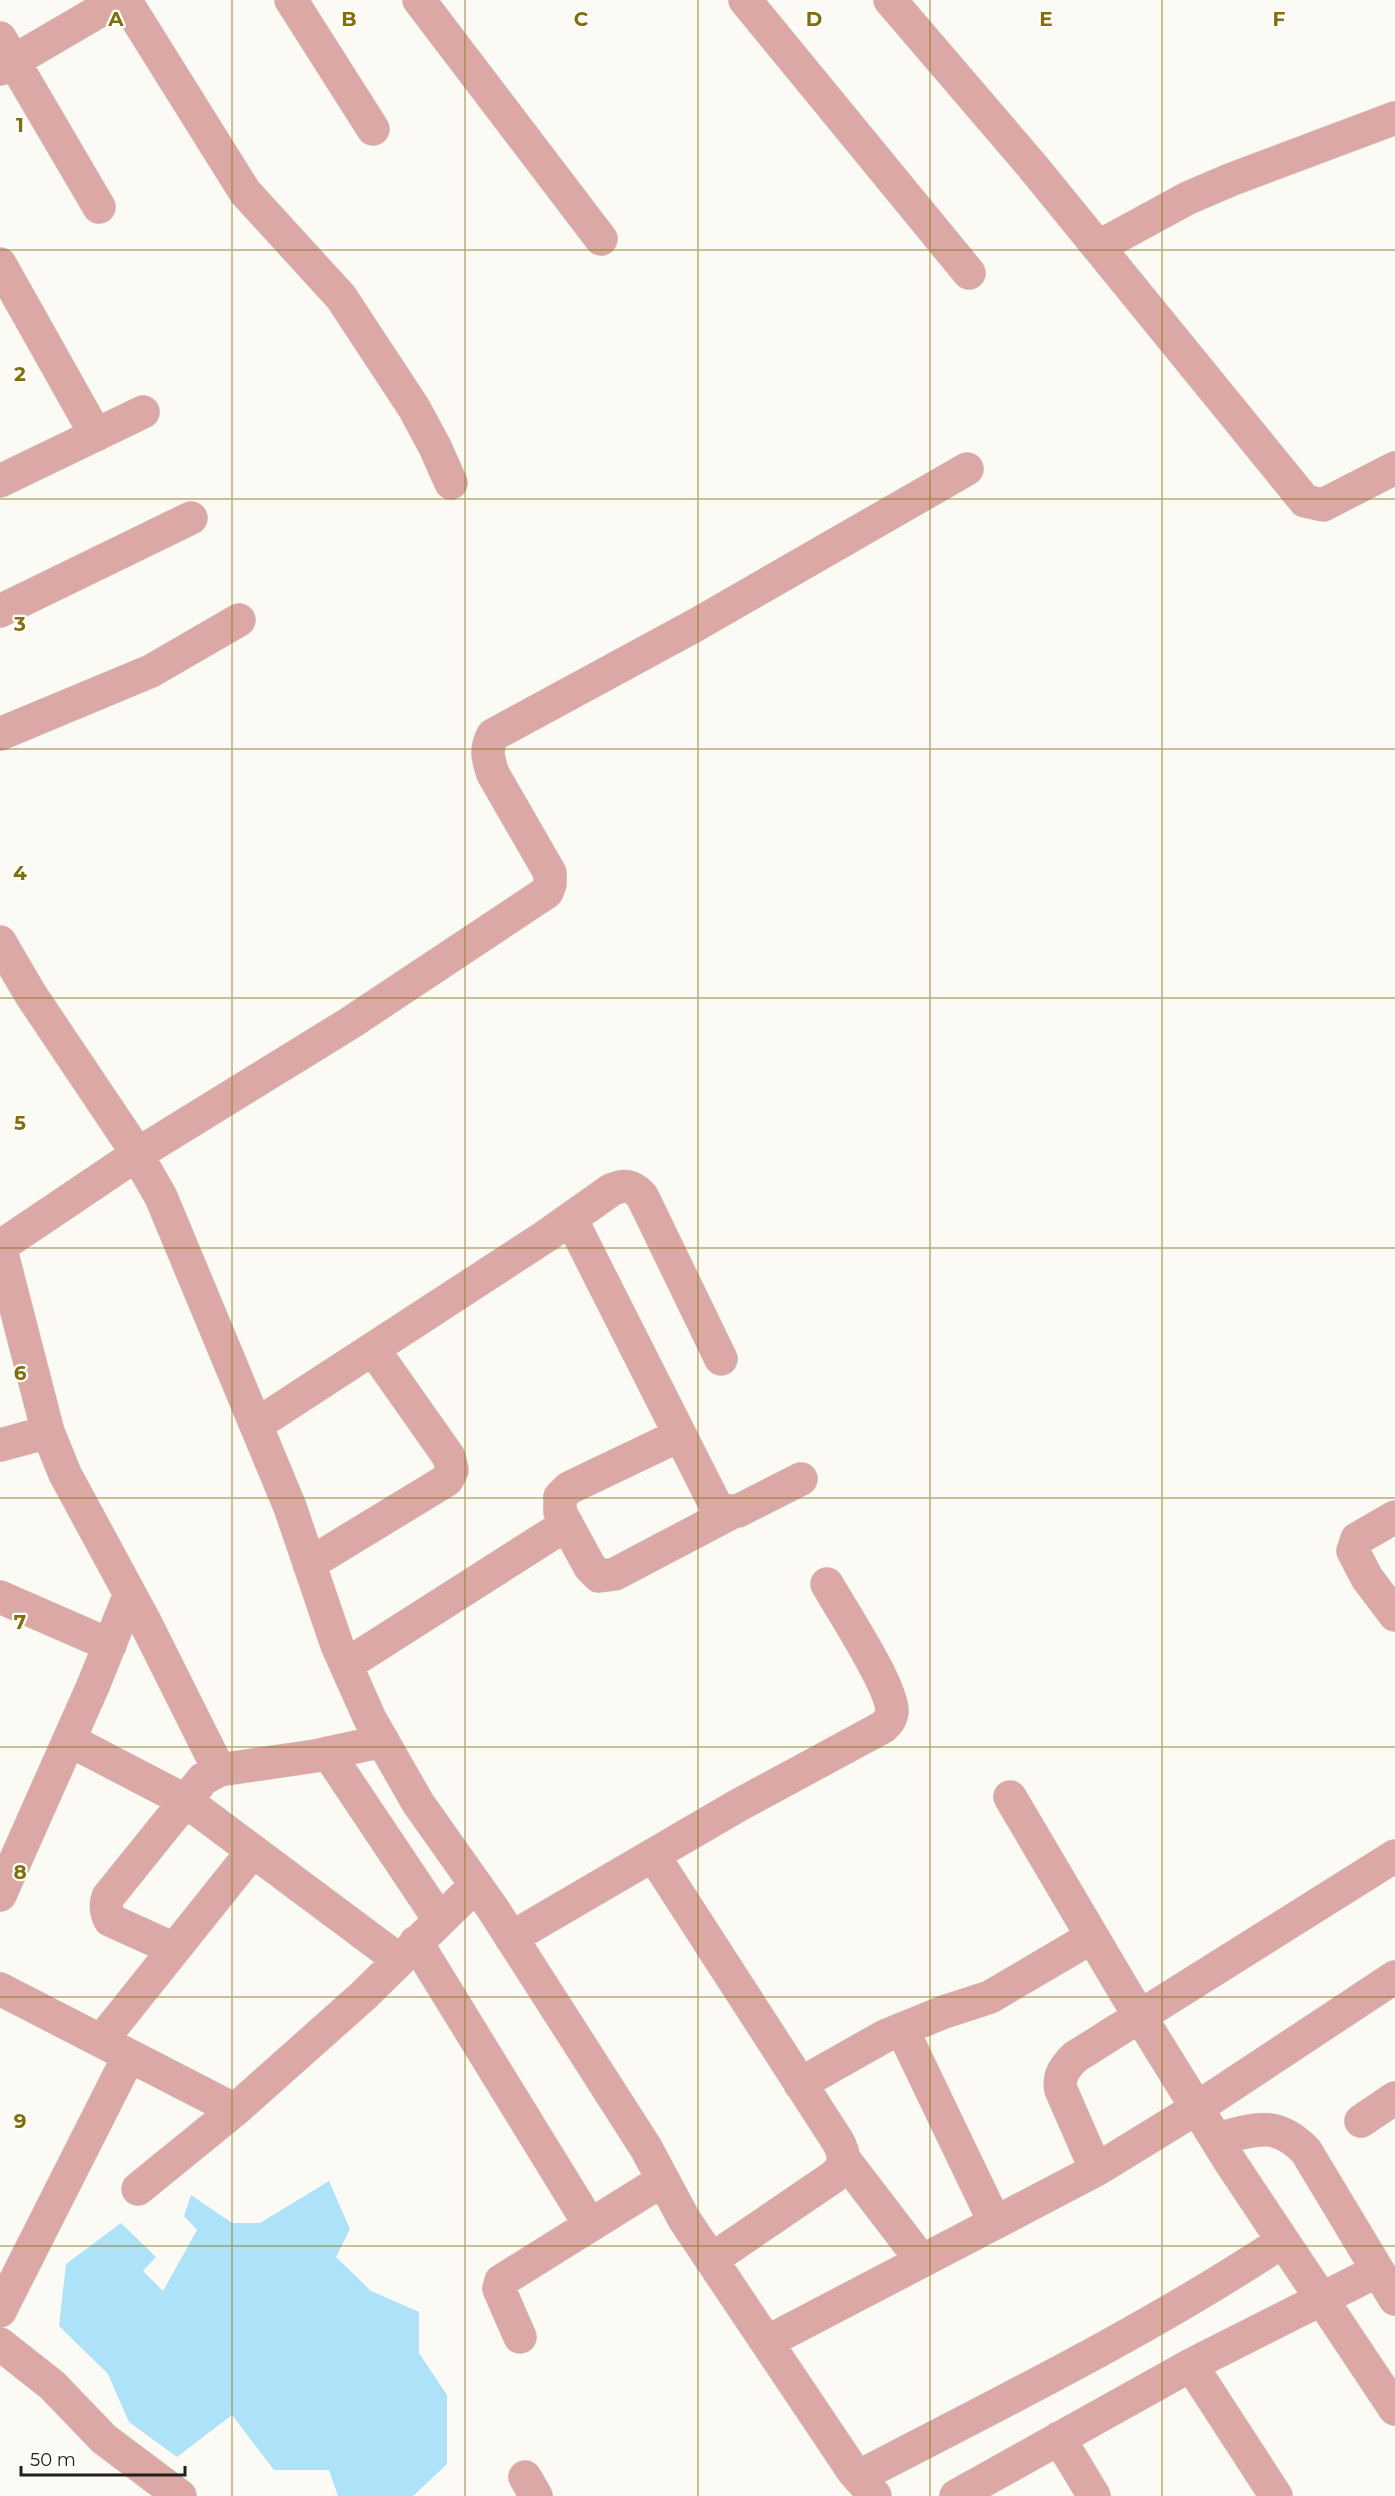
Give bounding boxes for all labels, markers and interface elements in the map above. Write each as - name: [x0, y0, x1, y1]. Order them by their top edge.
- text: A: [107, 7, 124, 31]
- text: B: [341, 7, 357, 31]
- text: C: [574, 7, 589, 31]
- text: D: [806, 7, 822, 31]
- text: E: [1039, 7, 1053, 31]
- text: F: [1273, 7, 1286, 31]
- text: 1: [16, 113, 24, 137]
- text: 2: [14, 362, 26, 386]
- text: 3: [13, 612, 26, 636]
- text: 4: [13, 861, 27, 885]
- text: 5: [14, 1111, 26, 1135]
- text: 6: [14, 1361, 27, 1385]
- text: 7: [14, 1610, 26, 1634]
- text: 8: [13, 1860, 27, 1884]
- text: 9: [14, 2109, 26, 2133]
- scale bar: [21, 2439, 184, 2477]
- text: 50 m: [30, 2449, 76, 2471]

